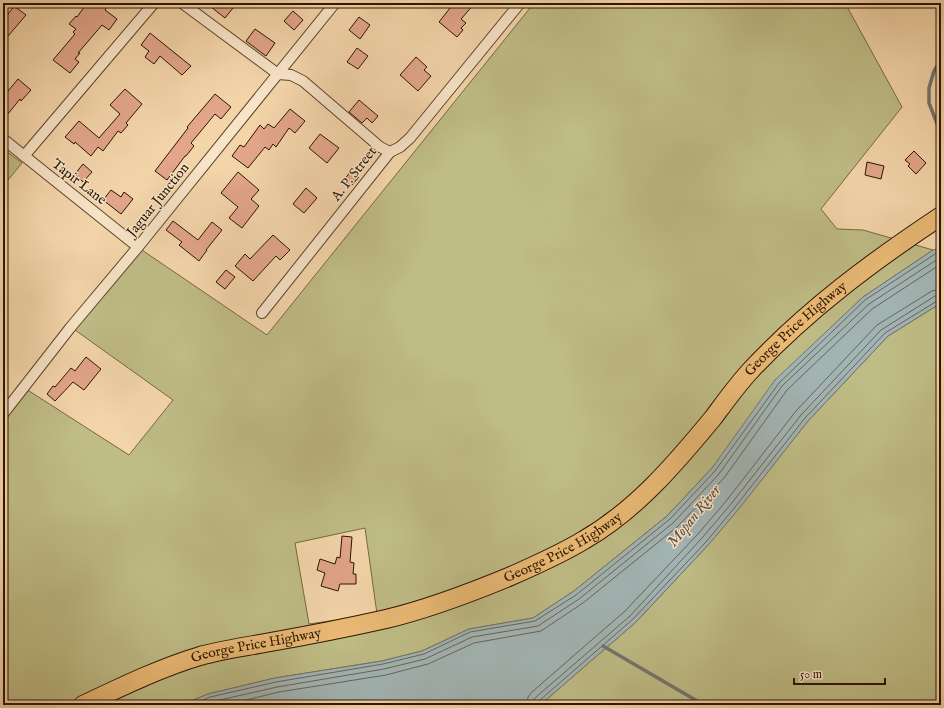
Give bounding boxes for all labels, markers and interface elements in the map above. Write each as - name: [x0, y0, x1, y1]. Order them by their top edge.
- street label: A. P. Street: [327, 143, 381, 206]
- street label: Tapir Lane: [48, 155, 110, 209]
- street label: Jaguar Junction: [121, 159, 194, 242]
- street label: George Price Highway: [741, 278, 851, 380]
- water label: Mopan River: [663, 480, 725, 551]
- street label: George Price Highway: [501, 508, 626, 587]
- street label: George Price Highway: [189, 624, 323, 667]
- scale bar: [794, 660, 885, 686]
- text: 50 m: [800, 667, 822, 682]

